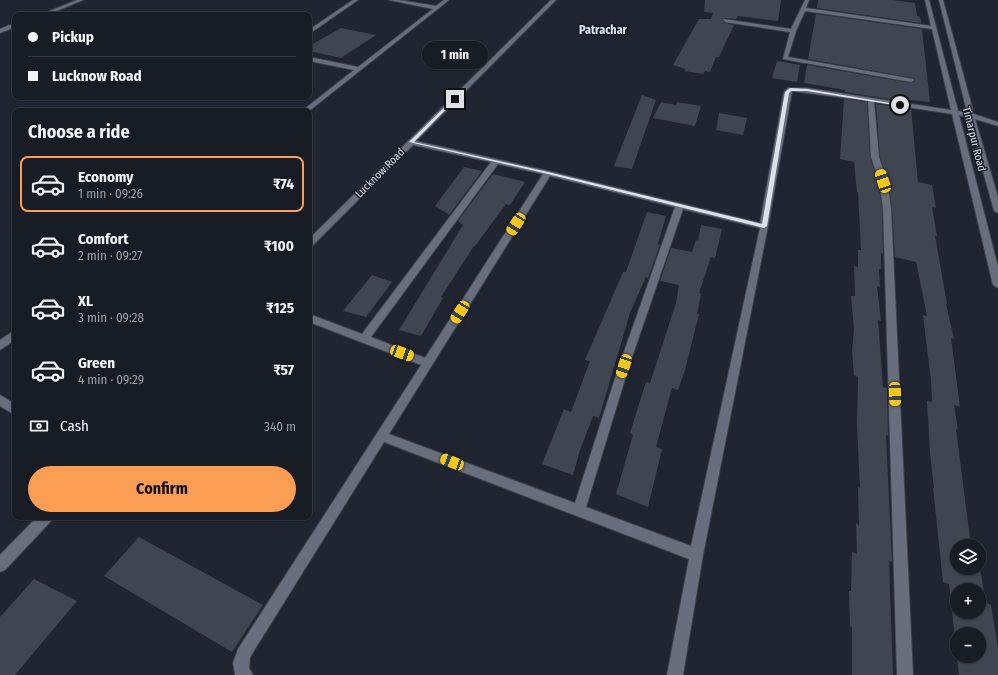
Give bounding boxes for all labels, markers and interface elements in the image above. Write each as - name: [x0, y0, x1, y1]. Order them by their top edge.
- district label: Patrachar: [579, 23, 628, 37]
- text: Pickup: [52, 28, 94, 46]
- callout: 1 min: [422, 41, 488, 69]
- text: 1 min: [441, 47, 469, 62]
- text: Lucknow Road: [52, 67, 142, 85]
- route end: [446, 90, 464, 108]
- route start: [891, 96, 909, 114]
- street label: Timarpur Road: [960, 105, 988, 173]
- text: Choose a ride: [28, 121, 130, 143]
- street label: Lucknow Road: [353, 146, 407, 200]
- icon: car: [30, 166, 66, 202]
- text: Economy: [78, 168, 133, 186]
- car: [874, 168, 892, 194]
- text: ₹74: [273, 175, 294, 193]
- text: 1 min · 09:26: [78, 186, 143, 201]
- car: [504, 211, 528, 237]
- icon: car: [30, 228, 66, 264]
- text: Comfort: [78, 230, 129, 248]
- text: ₹100: [264, 237, 294, 255]
- text: 2 min · 09:27: [78, 248, 142, 263]
- icon: car: [30, 290, 66, 326]
- text: XL: [78, 292, 93, 310]
- text: ₹125: [266, 299, 294, 317]
- car: [449, 299, 471, 325]
- text: 3 min · 09:28: [78, 310, 144, 325]
- car: [389, 343, 415, 363]
- icon: car: [30, 352, 66, 388]
- car: [615, 353, 633, 379]
- text: Green: [78, 354, 115, 372]
- text: ₹57: [273, 361, 294, 379]
- text: 4 min · 09:29: [78, 372, 144, 387]
- car: [889, 382, 901, 406]
- icon: cash: [28, 415, 50, 437]
- text: Cash: [60, 417, 89, 435]
- text: 340 m: [264, 419, 296, 434]
- car: [439, 452, 465, 472]
- button: Confirm: [28, 466, 296, 512]
- map controls: [950, 539, 986, 663]
- button: layers: [950, 539, 986, 575]
- button: +: [950, 583, 986, 619]
- button: −: [950, 627, 986, 663]

